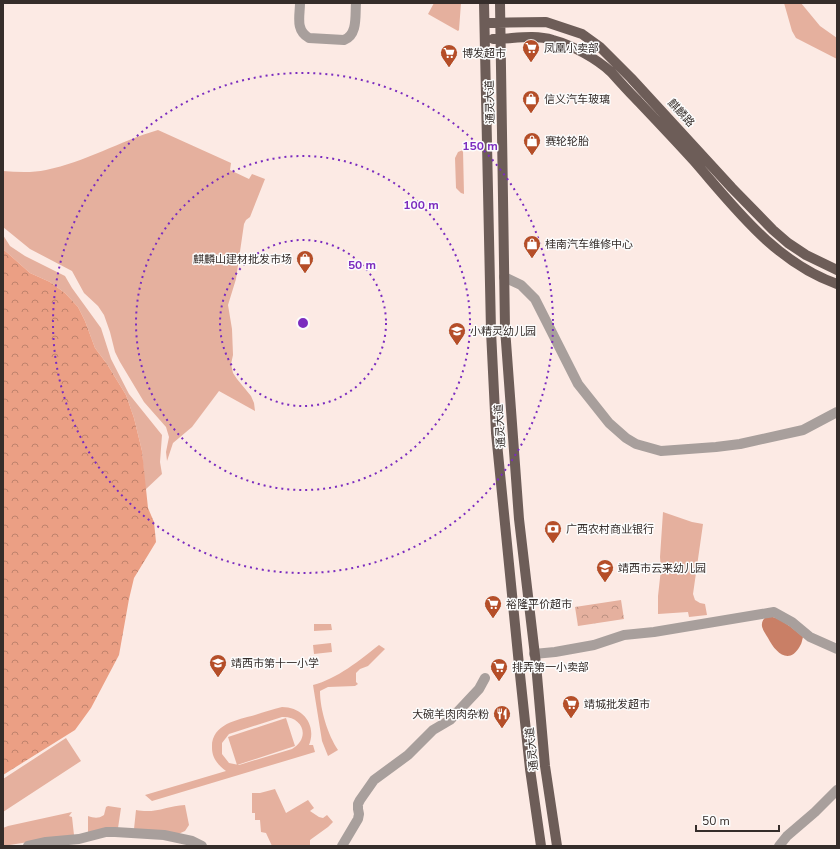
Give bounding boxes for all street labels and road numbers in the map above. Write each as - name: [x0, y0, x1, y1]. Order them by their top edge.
- street label: 通灵大道: [482, 80, 498, 124]
- street label: 麒麟路: [664, 96, 698, 130]
- street label: 通灵大道: [491, 404, 509, 448]
- street label: 通灵大道: [522, 726, 542, 772]

